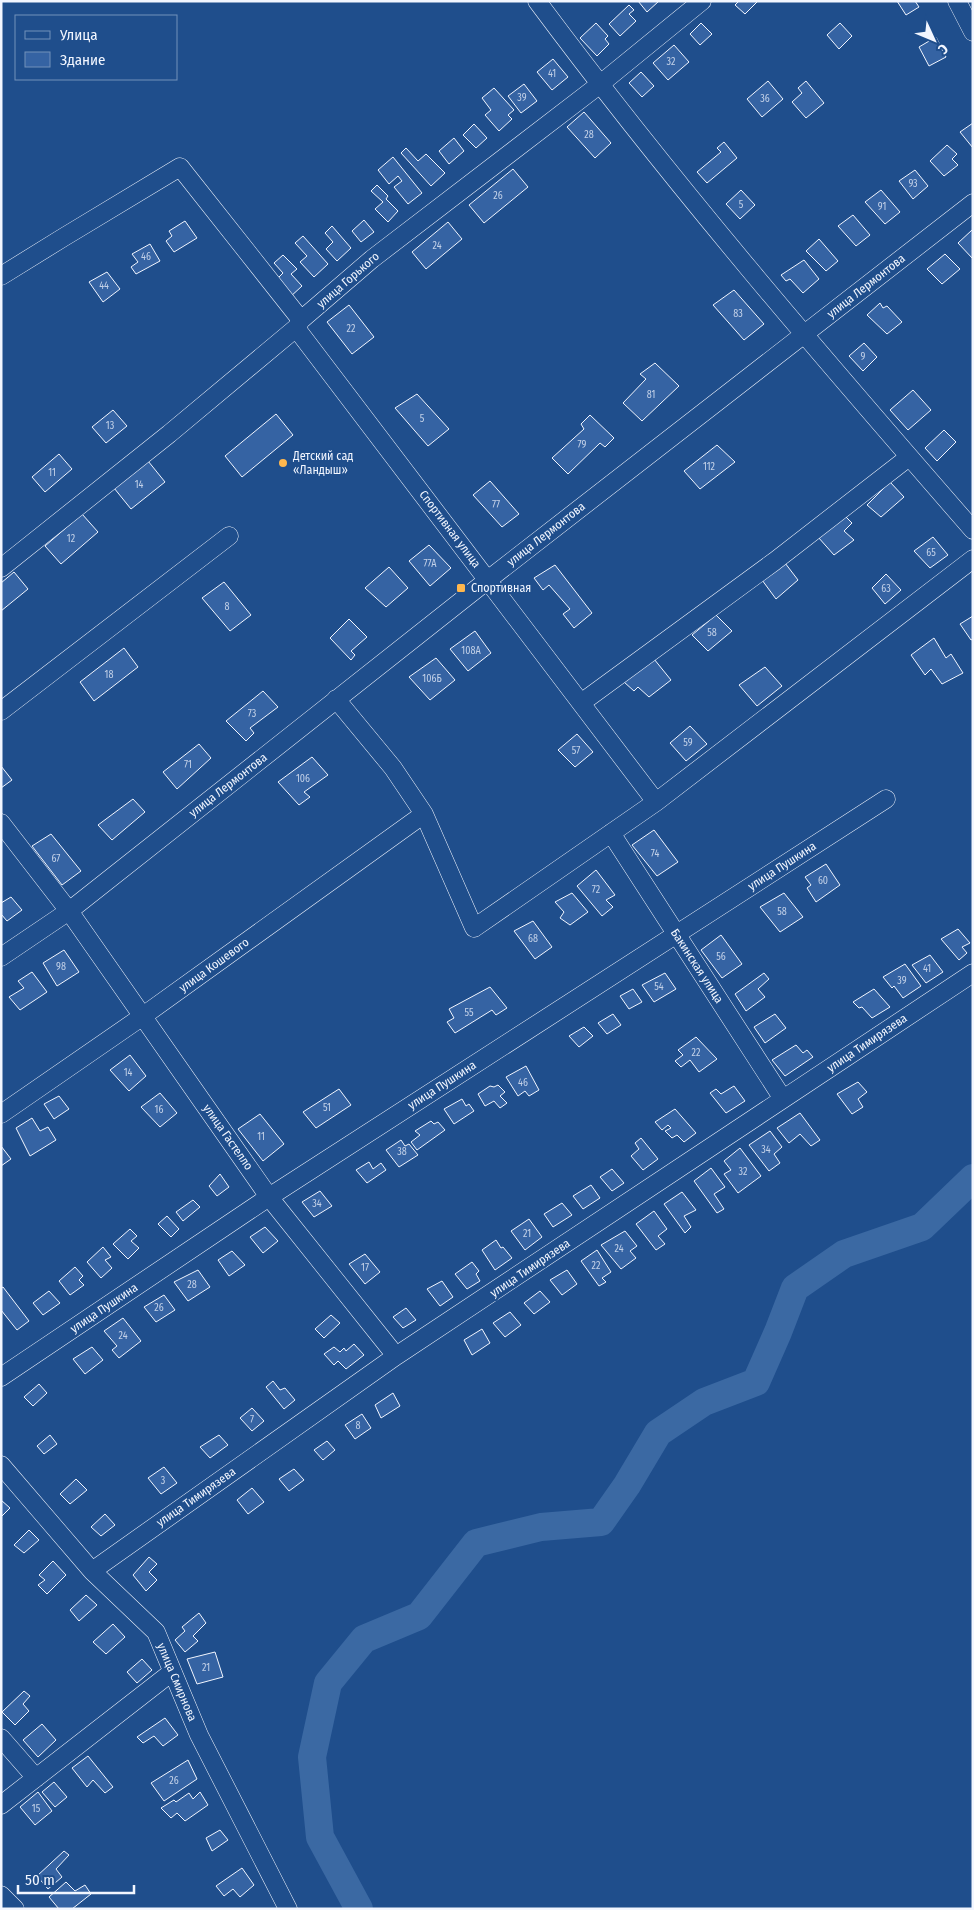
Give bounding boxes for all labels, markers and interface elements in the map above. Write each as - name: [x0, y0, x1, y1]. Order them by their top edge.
- legend: [15, 15, 178, 80]
- north arrow: [909, 15, 959, 65]
- text: Улица: [59, 26, 98, 44]
- text: С: [934, 40, 952, 58]
- text: Здание: [60, 51, 106, 69]
- house number: 32: [667, 56, 676, 68]
- house number: 41: [548, 68, 556, 80]
- house number: 39: [517, 92, 527, 104]
- house number: 36: [760, 93, 770, 105]
- house number: 28: [584, 129, 594, 141]
- house number: 93: [908, 178, 918, 190]
- house number: 26: [493, 190, 503, 202]
- house number: 5: [739, 199, 744, 211]
- house number: 91: [878, 201, 886, 213]
- house number: 24: [432, 240, 442, 252]
- street label: улица Горького: [314, 249, 382, 311]
- house number: 46: [141, 251, 151, 263]
- street label: улица Лермонтова: [824, 251, 908, 321]
- house number: 44: [99, 280, 109, 292]
- house number: 83: [733, 308, 743, 320]
- house number: 22: [347, 323, 356, 335]
- house number: 9: [861, 351, 866, 363]
- house number: 81: [647, 389, 655, 401]
- house number: 5: [420, 413, 425, 425]
- house number: 13: [106, 420, 115, 432]
- house number: 79: [578, 439, 587, 451]
- place label: Детский сад «Ландыш»: [292, 449, 353, 477]
- marker: Детский сад «Ландыш»: [277, 457, 289, 469]
- house number: 112: [703, 461, 716, 473]
- house number: 11: [48, 467, 56, 479]
- house number: 14: [135, 479, 144, 491]
- street label: Спортивная улица: [416, 488, 484, 571]
- house number: 77: [492, 499, 500, 511]
- street label: улица Лермонтова: [504, 499, 588, 569]
- house number: 12: [67, 533, 76, 545]
- house number: 65: [926, 547, 936, 559]
- house number: 77А: [423, 558, 437, 570]
- place label: Спортивная: [471, 581, 531, 595]
- marker: Спортивная: [455, 582, 467, 594]
- house number: 63: [881, 583, 891, 595]
- house number: 8: [225, 601, 230, 613]
- house number: 58: [707, 627, 717, 639]
- house number: 108А: [461, 645, 481, 657]
- house number: 18: [105, 669, 113, 681]
- house number: 106Б: [422, 673, 442, 685]
- house number: 73: [248, 708, 257, 720]
- house number: 59: [683, 737, 693, 749]
- house number: 57: [572, 745, 580, 757]
- street label: улица Лермонтова: [186, 750, 270, 820]
- house number: 71: [184, 759, 192, 771]
- house number: 106: [296, 773, 310, 785]
- street label: улица Пушкина: [745, 839, 819, 893]
- house number: 74: [651, 848, 659, 860]
- house number: 67: [52, 853, 60, 865]
- house number: 60: [818, 875, 828, 887]
- house number: 72: [592, 884, 601, 896]
- house number: 58: [777, 906, 787, 918]
- street label: Бакинская улица: [668, 926, 726, 1006]
- house number: 68: [528, 933, 538, 945]
- street label: улица Кошевого: [176, 935, 252, 995]
- house number: 56: [716, 951, 726, 963]
- house number: 98: [56, 961, 66, 973]
- house number: 41: [923, 963, 931, 975]
- house number: 39: [897, 975, 907, 987]
- house number: 54: [654, 981, 664, 993]
- house number: 55: [464, 1007, 474, 1019]
- street label: улица Тимирязева: [824, 1011, 910, 1075]
- house number: 22: [692, 1047, 701, 1059]
- street label: улица Пушкина: [405, 1058, 479, 1112]
- house number: 14: [124, 1067, 133, 1079]
- house number: 46: [518, 1077, 528, 1089]
- street label: улица Гастелло: [200, 1101, 256, 1173]
- house number: 51: [323, 1102, 331, 1114]
- house number: 16: [155, 1104, 163, 1116]
- house number: 11: [257, 1131, 265, 1143]
- house number: 34: [761, 1144, 771, 1156]
- house number: 38: [397, 1146, 407, 1158]
- house number: 32: [739, 1166, 748, 1178]
- house number: 34: [312, 1198, 322, 1210]
- house number: 21: [523, 1228, 531, 1240]
- street label: улица Тимирязева: [487, 1236, 573, 1300]
- house number: 24: [614, 1243, 624, 1255]
- house number: 22: [592, 1260, 601, 1272]
- house number: 17: [361, 1262, 369, 1274]
- house number: 28: [187, 1279, 197, 1291]
- street label: улица Пушкина: [68, 1280, 141, 1336]
- house number: 26: [154, 1302, 164, 1314]
- house number: 24: [118, 1330, 128, 1342]
- house number: 7: [250, 1414, 254, 1426]
- house number: 8: [356, 1420, 361, 1432]
- street label: улица Тимирязева: [154, 1464, 238, 1530]
- house number: 3: [161, 1475, 166, 1487]
- street label: улица Смирнова: [154, 1641, 200, 1723]
- house number: 21: [202, 1662, 210, 1674]
- house number: 26: [169, 1775, 179, 1787]
- house number: 15: [32, 1803, 41, 1815]
- scale bar: [18, 1862, 134, 1894]
- text: 50 m: [25, 1871, 55, 1889]

